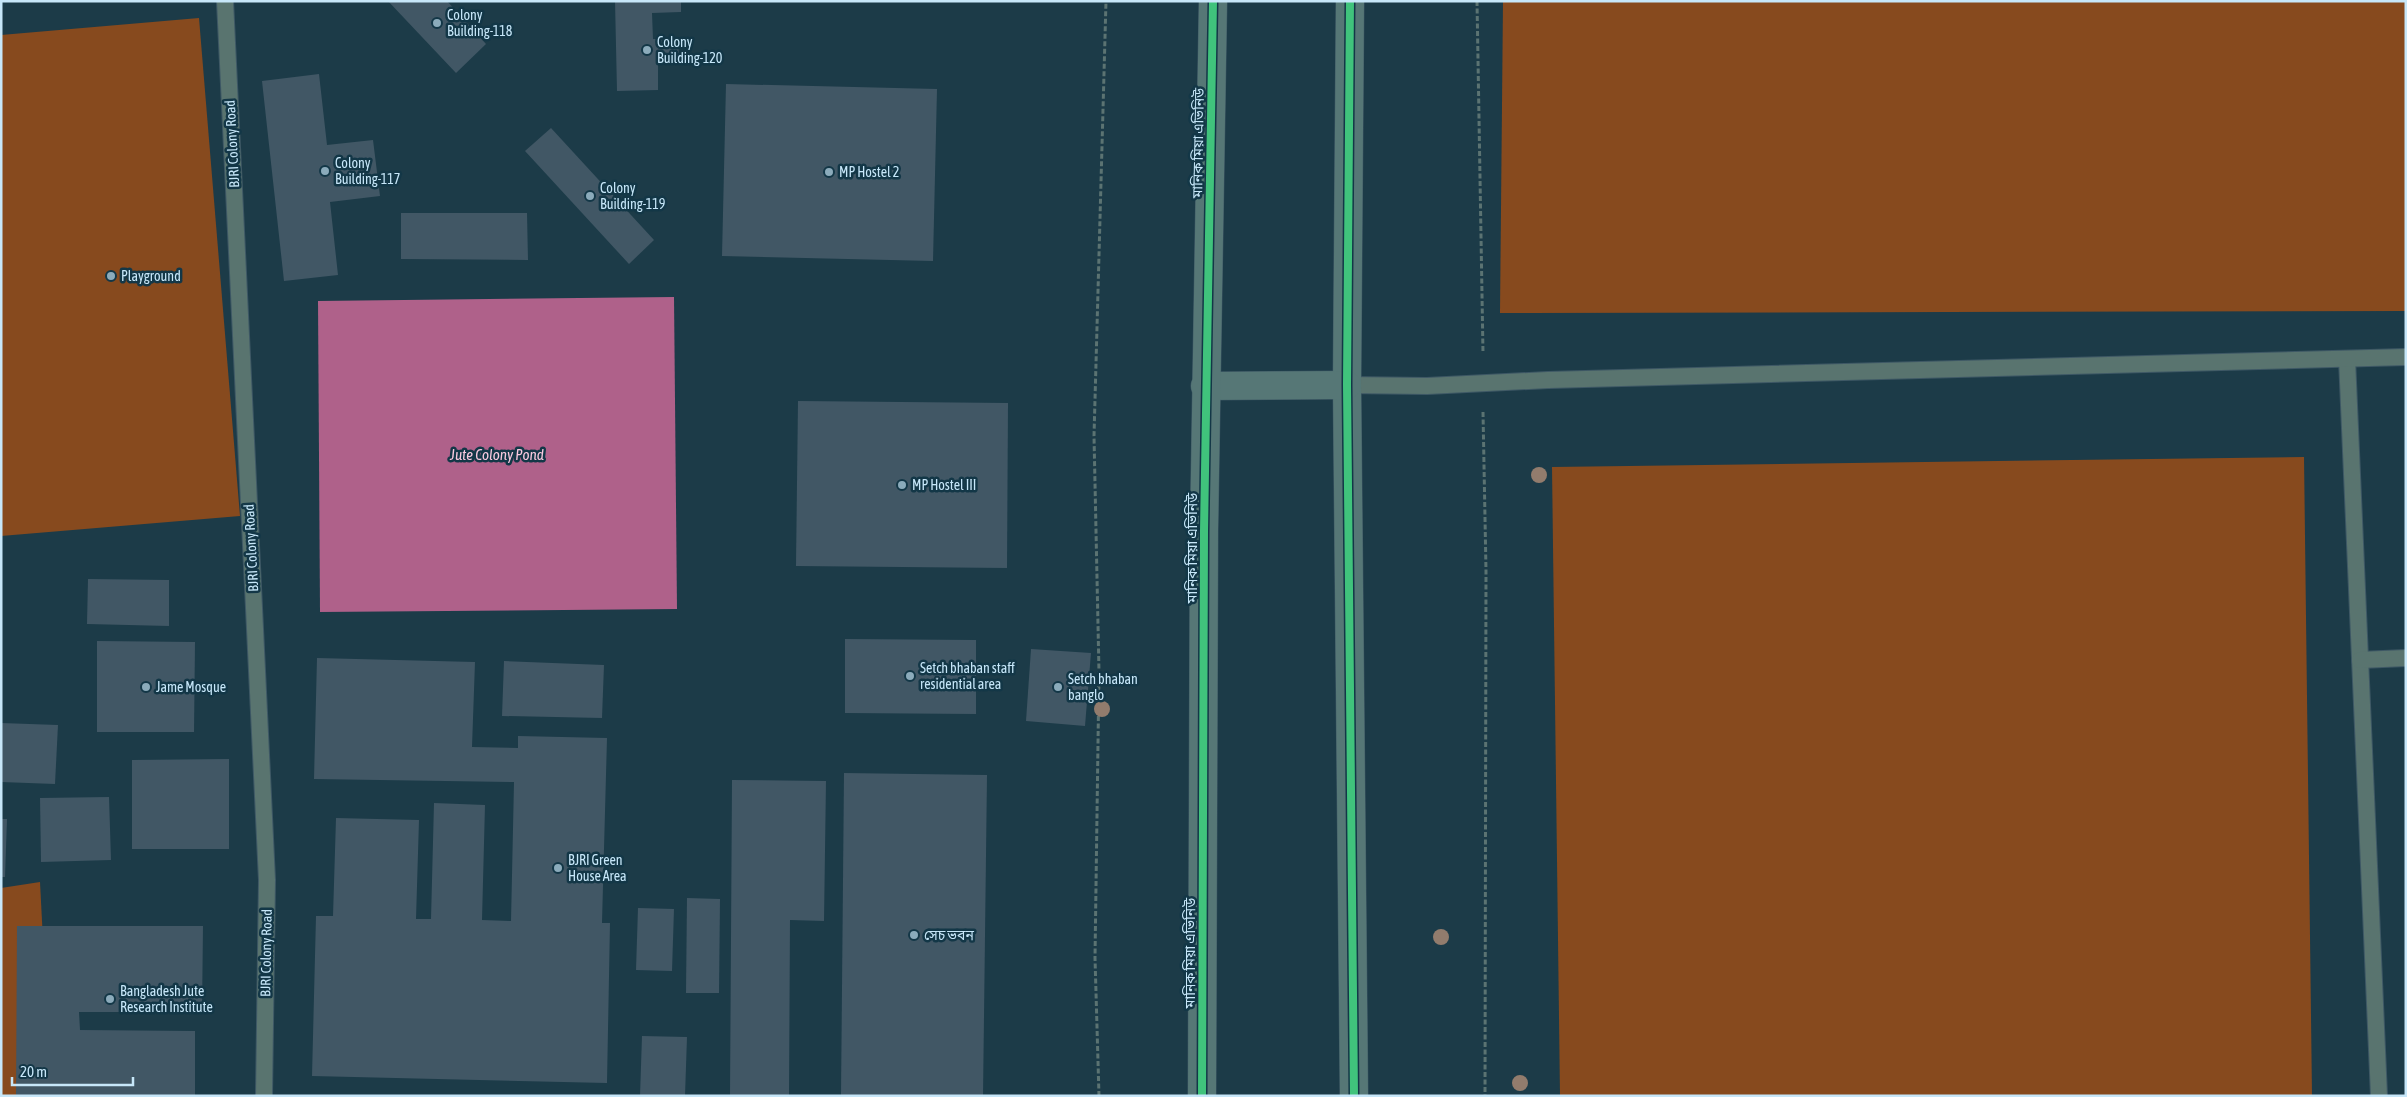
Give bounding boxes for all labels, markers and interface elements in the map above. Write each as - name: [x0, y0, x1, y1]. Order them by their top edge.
- place label: Colony Building-118: [447, 7, 513, 39]
- marker: Colony Building-118: [431, 17, 443, 29]
- place label: Colony Building-120: [657, 34, 723, 66]
- marker: Colony Building-120: [641, 44, 653, 56]
- street label: মানিক মিয়া এভিনিউ: [1189, 87, 1207, 199]
- street label: BJRI Colony Road: [222, 100, 242, 188]
- place label: Colony Building-117: [335, 155, 400, 187]
- place label: MP Hostel 2: [839, 164, 899, 180]
- marker: Colony Building-117: [319, 165, 331, 177]
- marker: MP Hostel 2: [823, 166, 835, 178]
- place label: Colony Building-119: [600, 180, 665, 212]
- marker: Colony Building-119: [584, 190, 596, 202]
- place label: Playground: [121, 268, 181, 284]
- marker: Playground: [105, 270, 117, 282]
- water label: Jute Colony Pond: [449, 446, 544, 463]
- place label: MP Hostel III: [912, 477, 976, 493]
- marker: MP Hostel III: [896, 479, 908, 491]
- street label: মানিক মিয়া এভিনিউ: [1184, 492, 1200, 604]
- street label: BJRI Colony Road: [241, 504, 261, 592]
- place label: Setch bhaban staff residential area: [920, 660, 1015, 692]
- marker: Setch bhaban staff residential area: [904, 670, 916, 682]
- place label: Setch bhaban banglo: [1068, 671, 1138, 703]
- place label: Jame Mosque: [156, 679, 226, 695]
- marker: Jame Mosque: [140, 681, 152, 693]
- marker: Setch bhaban banglo: [1052, 681, 1064, 693]
- place label: BJRI Green House Area: [568, 852, 627, 884]
- marker: BJRI Green House Area: [552, 862, 564, 874]
- street label: মানিক মিয়া এভিনিউ: [1182, 897, 1198, 1009]
- street label: BJRI Colony Road: [257, 909, 275, 997]
- place label: সেচ ভবন: [924, 927, 974, 943]
- marker: সেচ ভবন: [908, 929, 920, 941]
- place label: Bangladesh Jute Research Institute: [120, 983, 213, 1015]
- marker: Bangladesh Jute Research Institute: [104, 993, 116, 1005]
- scale bar: [12, 1054, 134, 1086]
- text: 20 m: [20, 1063, 47, 1080]

